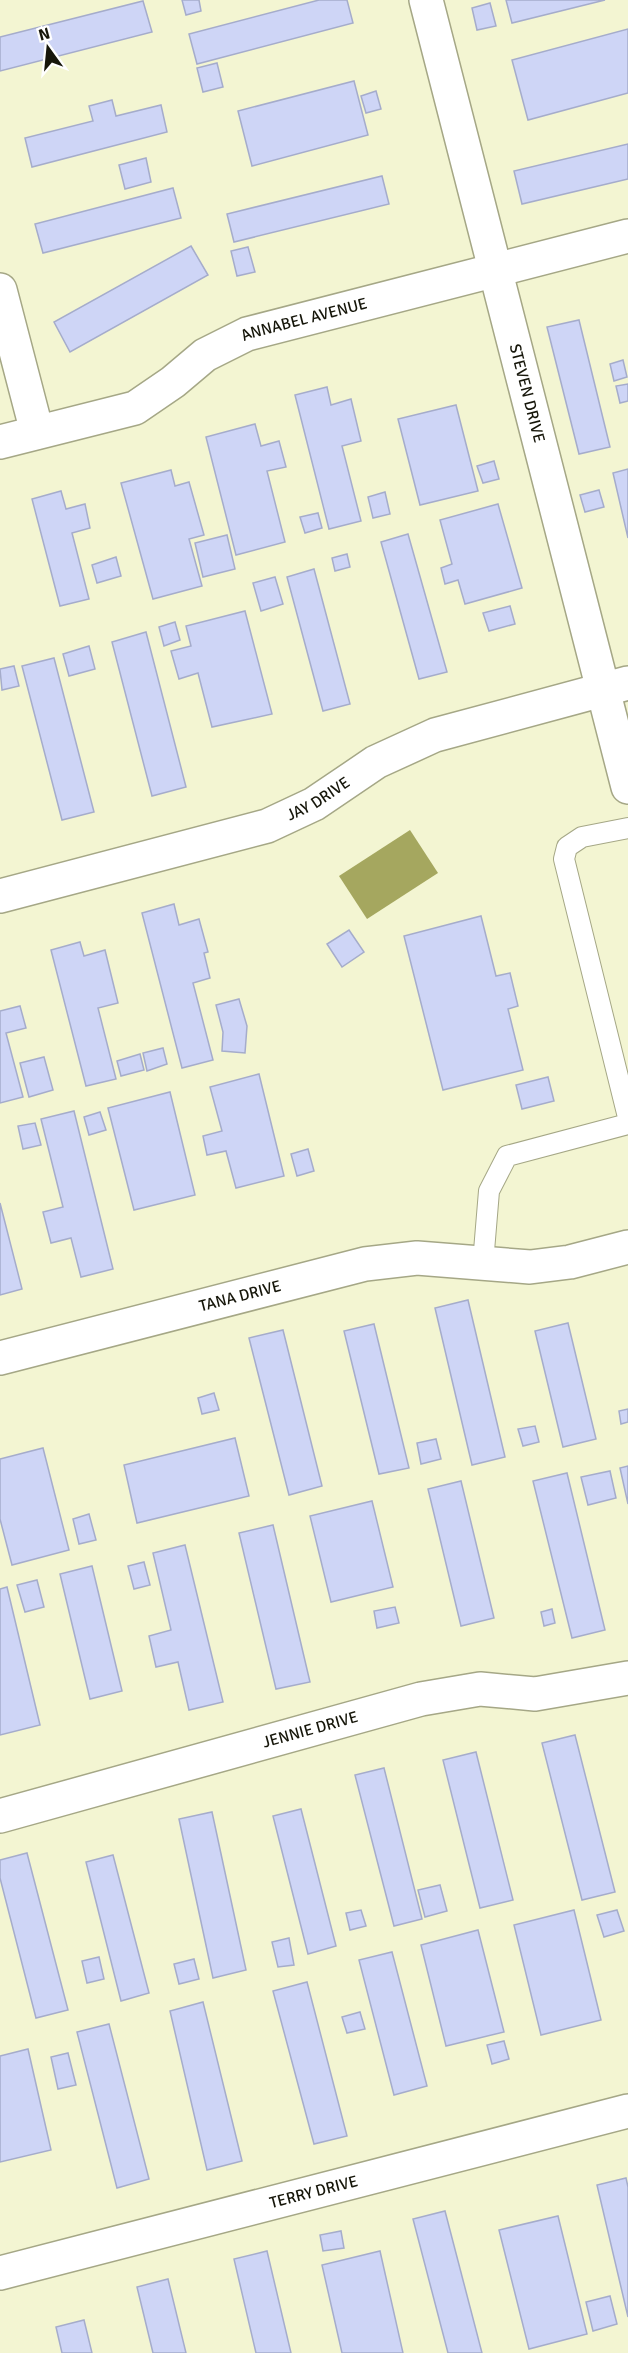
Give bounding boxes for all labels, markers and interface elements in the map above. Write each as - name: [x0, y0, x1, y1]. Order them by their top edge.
- north arrow: [18, 18, 78, 78]
- text: N: [36, 23, 52, 46]
- street label: ANNABEL AVENUE: [237, 293, 369, 346]
- street label: STEVEN DRIVE: [505, 342, 549, 445]
- street label: JAY DRIVE: [283, 773, 354, 825]
- street label: TANA DRIVE: [197, 1276, 283, 1316]
- street label: JENNIE DRIVE: [260, 1707, 360, 1753]
- street label: TERRY DRIVE: [267, 2171, 360, 2213]

